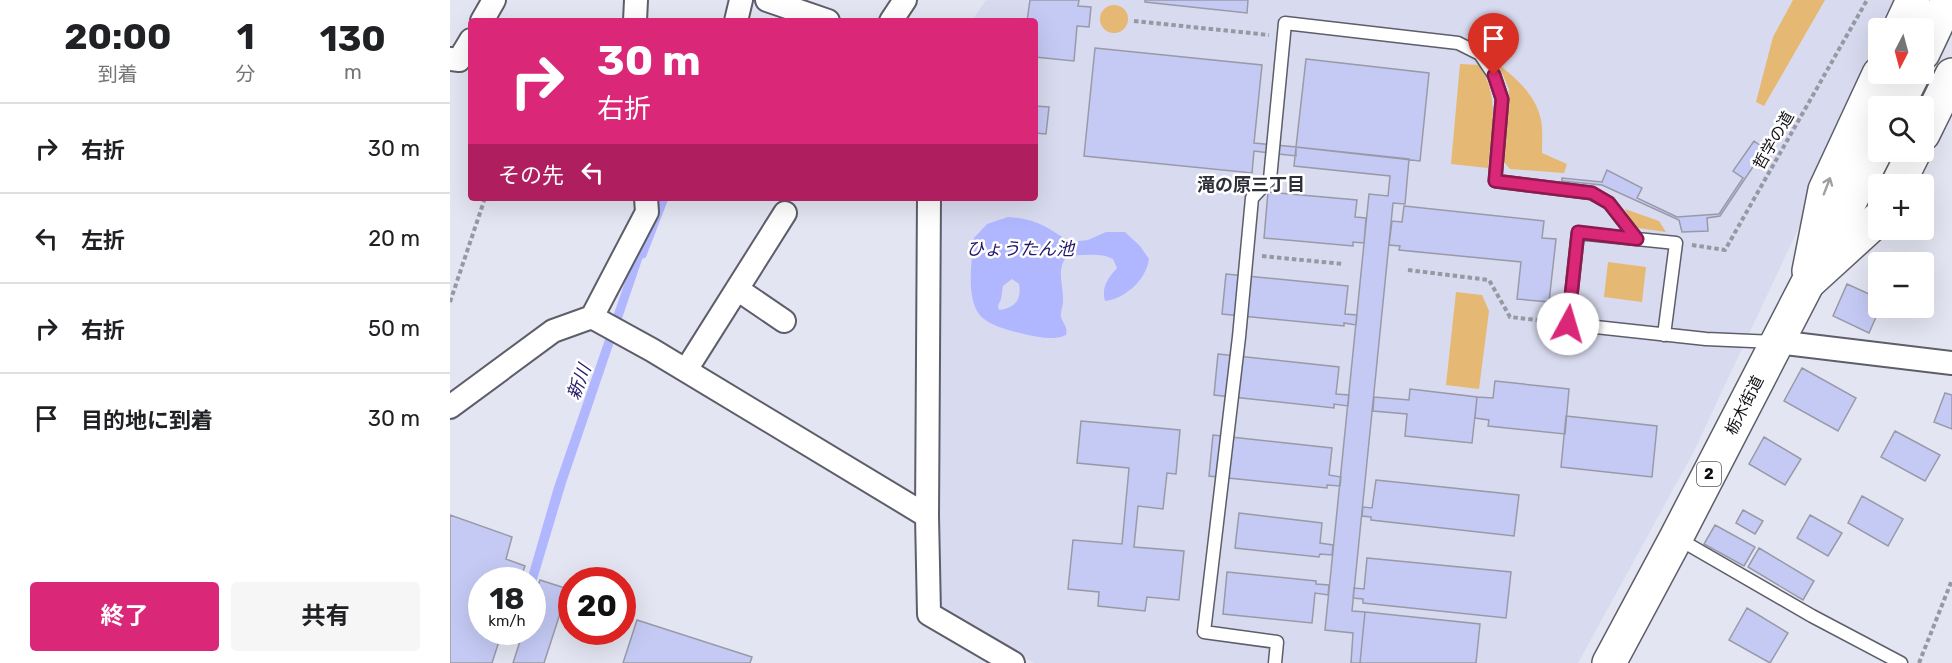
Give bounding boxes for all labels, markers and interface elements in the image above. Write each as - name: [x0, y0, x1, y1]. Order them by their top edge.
- pin: [1468, 13, 1519, 75]
- text: 20:00: [64, 15, 171, 58]
- text: 1: [237, 15, 255, 58]
- text: 130: [320, 17, 386, 60]
- north arrow: [1868, 18, 1934, 84]
- map controls: [1868, 18, 1934, 318]
- icon: arrive: [1477, 22, 1510, 55]
- text: 30 m: [597, 36, 701, 86]
- icon: right: [498, 42, 576, 120]
- text: m: [344, 60, 362, 84]
- text: 到着: [98, 62, 138, 86]
- text: 分: [236, 62, 256, 86]
- text: 右折: [597, 93, 651, 125]
- button: search: [1868, 96, 1934, 162]
- street label: 哲学の道: [1749, 108, 1798, 173]
- icon: right: [30, 132, 63, 165]
- text: 30 m: [368, 135, 420, 162]
- text: 右折: [81, 137, 125, 164]
- icon: left: [576, 156, 609, 189]
- text: その先: [498, 162, 564, 189]
- district label: 滝の原三丁目: [1197, 174, 1305, 196]
- button: +: [1868, 174, 1934, 240]
- one-way arrow: [1823, 178, 1834, 196]
- icon: left: [30, 222, 63, 255]
- text: 20 m: [368, 225, 420, 252]
- text: 左折: [81, 227, 125, 254]
- water label: ひょうたん池: [966, 238, 1076, 260]
- button: −: [1868, 252, 1934, 318]
- position arrow: [1536, 292, 1600, 356]
- icon: right: [30, 312, 63, 345]
- text: 50 m: [368, 315, 420, 342]
- text: 右折: [81, 317, 125, 344]
- water label: 新川: [562, 359, 596, 403]
- street label: 栃木街道: [1721, 372, 1767, 438]
- icon: arrive: [30, 402, 63, 435]
- text: 30 m: [368, 405, 420, 432]
- text: 目的地に到着: [81, 407, 213, 434]
- road number: 2: [1697, 462, 1721, 486]
- speed limit sign: 20: [558, 567, 636, 645]
- text: 18: [489, 581, 525, 617]
- button: 終了: [30, 582, 219, 651]
- button: 共有: [231, 582, 420, 651]
- text: km/h: [488, 612, 526, 630]

